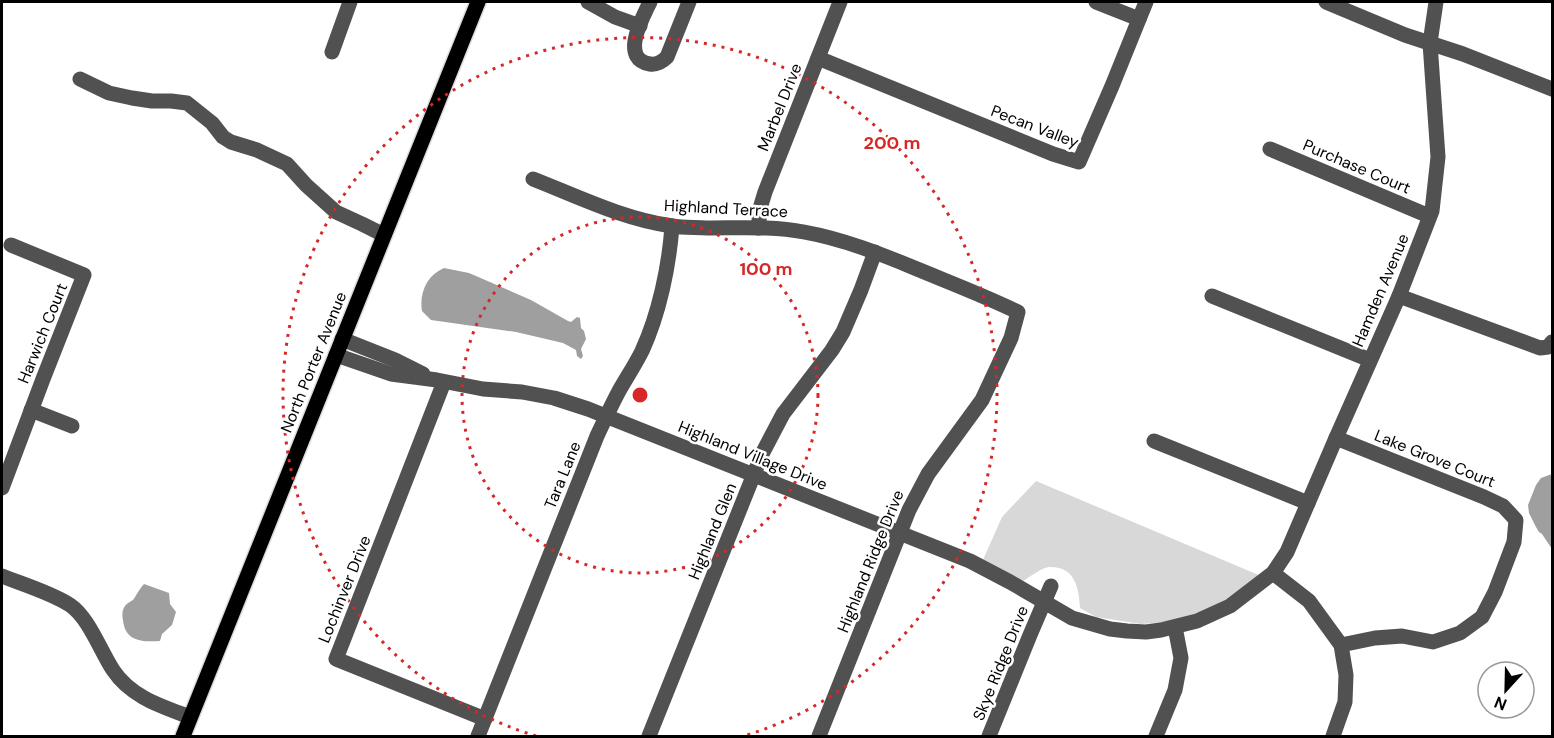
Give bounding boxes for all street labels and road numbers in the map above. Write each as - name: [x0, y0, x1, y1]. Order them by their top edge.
- street label: Marbel Drive: [752, 60, 807, 154]
- street label: Pecan Valley: [988, 100, 1082, 153]
- street label: Purchase Court: [1300, 134, 1414, 199]
- street label: Highland Terrace: [663, 195, 788, 222]
- street label: Hamden Avenue: [1347, 230, 1414, 350]
- street label: Harwich Court: [13, 280, 72, 386]
- street label: North Porter Avenue: [276, 289, 351, 436]
- street label: Highland Village Drive: [675, 416, 830, 495]
- street label: Lake Grove Court: [1371, 425, 1498, 492]
- street label: Tara Lane: [539, 438, 585, 512]
- street label: Highland Glen: [684, 480, 741, 583]
- street label: Highland Ridge Drive: [832, 487, 909, 636]
- street label: Lochinver Drive: [313, 532, 376, 646]
- street label: Skye Ridge Drive: [968, 603, 1033, 724]

